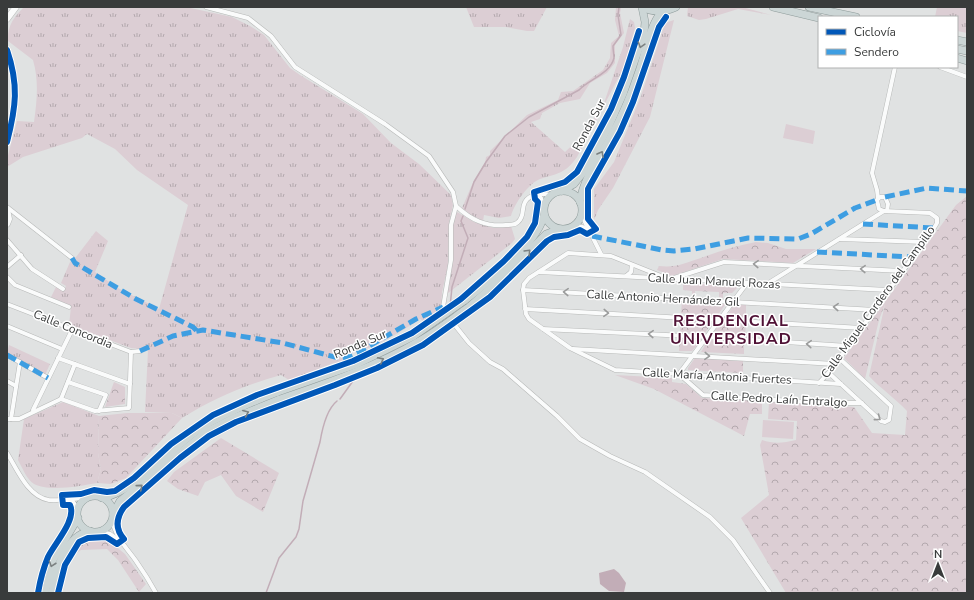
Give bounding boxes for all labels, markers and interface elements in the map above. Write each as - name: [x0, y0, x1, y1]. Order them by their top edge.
- legend: [818, 16, 958, 68]
- text: Ciclovía: [854, 24, 896, 40]
- one-way arrow: [637, 41, 646, 48]
- text: Sendero: [854, 44, 899, 60]
- street label: Ronda Sur: [569, 96, 610, 154]
- one-way arrow: [597, 151, 604, 158]
- street label: Calle Miguel Cordero del Campillo: [817, 222, 939, 381]
- one-way arrow: [523, 249, 531, 256]
- one-way arrow: [753, 259, 759, 268]
- one-way arrow: [860, 265, 866, 274]
- street label: Calle Juan Manuel Rozas: [647, 270, 781, 292]
- street label: Calle Antonio Hernández Gil: [586, 286, 740, 310]
- one-way arrow: [563, 288, 569, 297]
- one-way arrow: [833, 303, 839, 312]
- street label: Calle Concordia: [31, 306, 115, 352]
- one-way arrow: [603, 309, 609, 317]
- district label: RESIDENCIAL UNIVERSIDAD: [670, 310, 792, 350]
- street label: Ronda Sur: [331, 325, 390, 362]
- one-way arrow: [648, 330, 654, 339]
- one-way arrow: [806, 339, 812, 348]
- one-way arrow: [704, 352, 710, 361]
- one-way arrow: [377, 357, 385, 365]
- street label: Calle María Antonia Fuertes: [642, 364, 792, 388]
- street label: Calle Pedro Laín Entralgo: [710, 387, 848, 411]
- one-way arrow: [242, 409, 249, 417]
- one-way arrow: [874, 413, 881, 420]
- one-way arrow: [135, 484, 142, 491]
- north arrow: [918, 544, 958, 584]
- text: N: [934, 547, 942, 562]
- one-way arrow: [48, 561, 56, 568]

